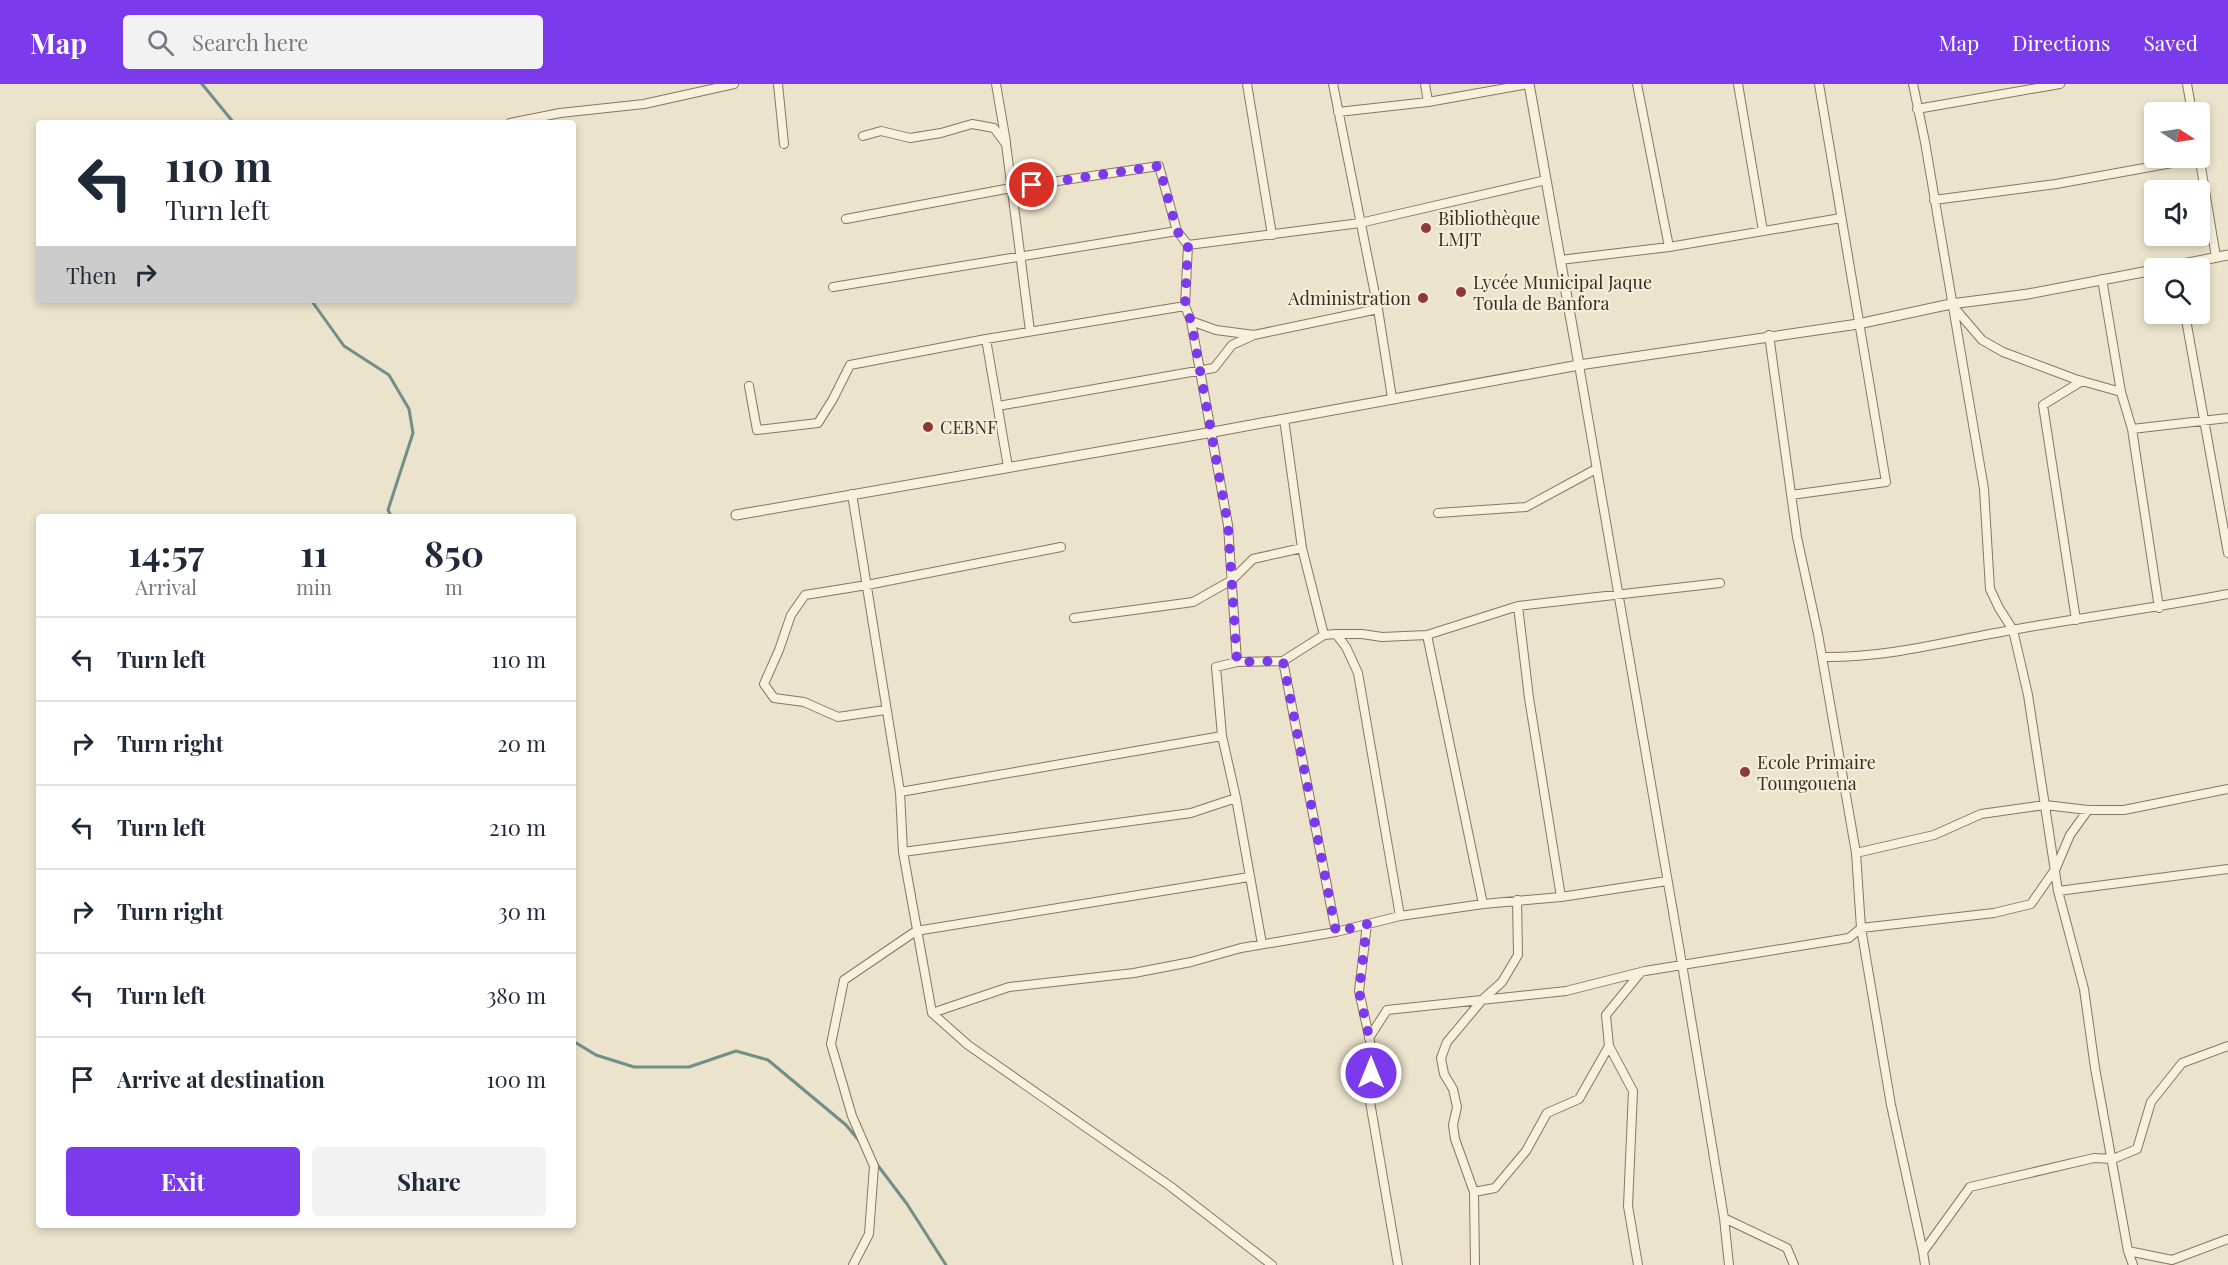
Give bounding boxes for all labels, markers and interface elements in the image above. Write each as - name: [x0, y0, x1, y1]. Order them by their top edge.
- search box: [123, 15, 543, 69]
- text: Map: [30, 24, 87, 61]
- icon: search: [144, 26, 177, 59]
- text: Search here: [192, 27, 308, 57]
- text: Map: [1938, 28, 1979, 56]
- text: Directions: [2012, 28, 2110, 56]
- text: Saved: [2143, 28, 2198, 56]
- north arrow: [2144, 102, 2210, 168]
- map controls: [2144, 102, 2210, 324]
- text: 110 m: [165, 137, 272, 193]
- icon: left: [66, 144, 144, 222]
- pin: [1006, 159, 1057, 210]
- icon: arrive: [1015, 168, 1048, 201]
- button: sound: [2144, 180, 2210, 246]
- text: Turn left: [165, 191, 269, 227]
- place label: Bibliothèque LMJT: [1438, 206, 1540, 251]
- marker: Bibliothèque LMJT: [1419, 221, 1433, 235]
- icon: right: [129, 258, 162, 291]
- button: search: [2144, 258, 2210, 324]
- text: Then: [66, 260, 117, 290]
- place label: Lycée Municipal Jaque Toula de Banfora: [1473, 270, 1652, 315]
- marker: Lycée Municipal Jaque Toula de Banfora: [1454, 285, 1468, 299]
- place label: Administration: [1287, 286, 1411, 310]
- marker: Administration: [1416, 291, 1430, 305]
- place label: CEBNF: [940, 415, 997, 439]
- marker: CEBNF: [921, 420, 935, 434]
- text: 14:57: [128, 528, 204, 576]
- text: 11: [300, 528, 328, 576]
- text: 850: [424, 528, 484, 576]
- text: Arrival: [135, 573, 197, 600]
- text: min: [296, 573, 332, 600]
- text: m: [445, 573, 463, 600]
- icon: left: [66, 643, 99, 676]
- text: Turn left: [117, 644, 206, 674]
- text: 110 m: [492, 644, 546, 674]
- icon: right: [66, 727, 99, 760]
- text: Turn right: [117, 728, 223, 758]
- text: 20 m: [497, 728, 546, 758]
- place label: Ecole Primaire Toungouena: [1757, 750, 1876, 795]
- marker: Ecole Primaire Toungouena: [1738, 765, 1752, 779]
- icon: left: [66, 811, 99, 844]
- text: Turn left: [117, 812, 206, 842]
- text: 210 m: [489, 812, 546, 842]
- icon: right: [66, 895, 99, 928]
- text: Turn right: [117, 896, 223, 926]
- text: 30 m: [498, 896, 546, 926]
- icon: left: [66, 979, 99, 1012]
- text: Turn left: [117, 980, 206, 1010]
- text: 380 m: [486, 980, 546, 1010]
- position arrow: [1339, 1041, 1403, 1105]
- icon: arrive: [66, 1063, 99, 1096]
- text: Arrive at destination: [117, 1064, 325, 1094]
- text: 100 m: [486, 1064, 546, 1094]
- button: Exit: [66, 1147, 300, 1216]
- button: Share: [312, 1147, 546, 1216]

